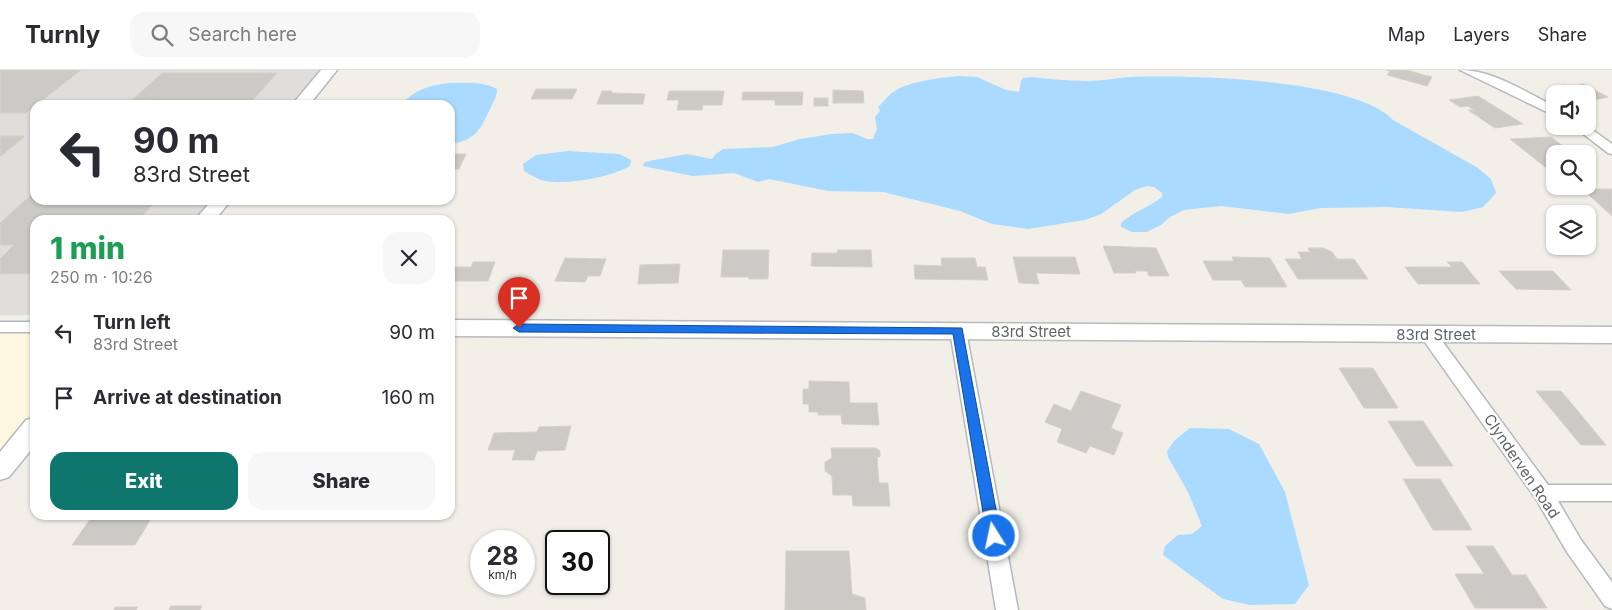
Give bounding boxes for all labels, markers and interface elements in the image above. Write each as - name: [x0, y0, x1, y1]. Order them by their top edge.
- search box: [130, 12, 480, 57]
- text: Turnly: [25, 20, 100, 49]
- icon: search: [148, 21, 176, 49]
- text: Search here: [188, 23, 297, 46]
- text: Map: [1388, 24, 1425, 45]
- text: Layers: [1453, 24, 1510, 45]
- text: Share: [1538, 24, 1587, 45]
- map controls: [1546, 85, 1596, 255]
- button: sound: [1546, 85, 1596, 135]
- text: 90 m: [133, 119, 220, 161]
- icon: left: [50, 120, 115, 185]
- button: search: [1546, 145, 1596, 195]
- text: 83rd Street: [133, 161, 250, 187]
- button: layers: [1546, 205, 1596, 255]
- text: 1 min: [50, 230, 125, 266]
- button: close: [383, 232, 435, 284]
- text: 250 m · 10:26: [50, 267, 153, 287]
- pin: [498, 277, 540, 328]
- icon: arrive: [505, 284, 533, 312]
- text: Turn left: [93, 311, 171, 334]
- icon: left: [50, 319, 78, 347]
- text: 90 m: [389, 321, 435, 344]
- street label: 83rd Street: [991, 322, 1071, 341]
- street label: 83rd Street: [1396, 325, 1476, 344]
- text: 83rd Street: [93, 334, 178, 354]
- icon: arrive: [50, 384, 78, 412]
- text: Arrive at destination: [93, 386, 282, 409]
- text: 160 m: [382, 386, 435, 409]
- street label: Clynderven Road: [1480, 410, 1564, 522]
- button: Exit: [50, 452, 238, 510]
- button: Share: [248, 452, 435, 510]
- position arrow: [967, 509, 1019, 561]
- speed limit sign: 30: [545, 530, 610, 595]
- text: 28: [486, 541, 519, 571]
- text: km/h: [488, 567, 517, 582]

